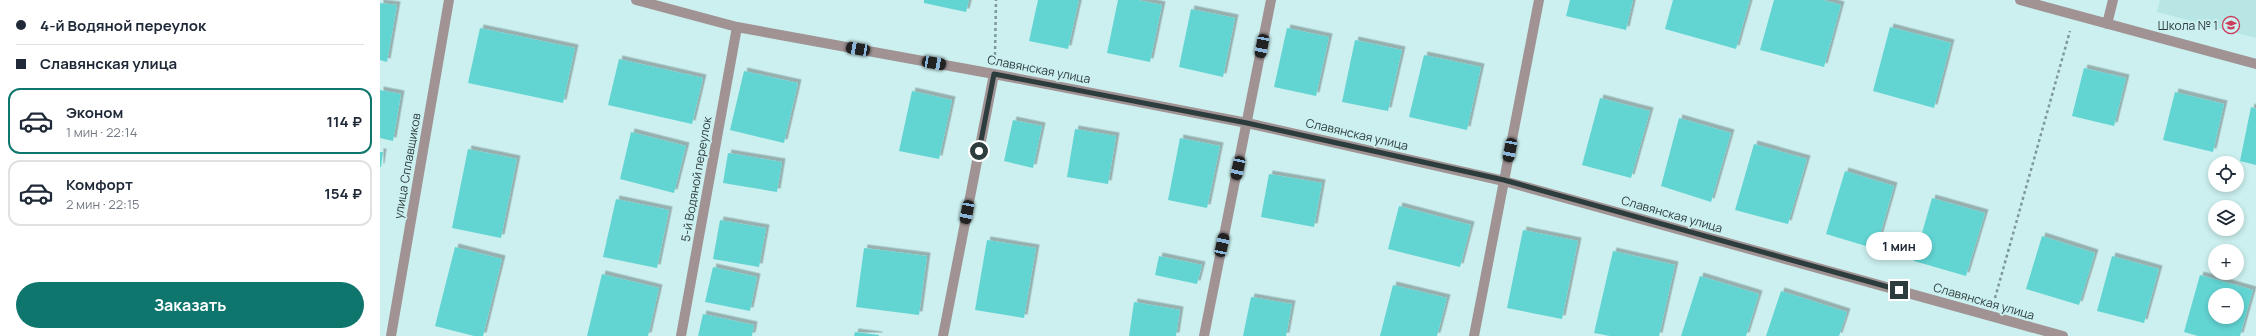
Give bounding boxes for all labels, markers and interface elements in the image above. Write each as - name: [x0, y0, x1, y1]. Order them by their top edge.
- text: 4-й Водяной переулок: [40, 15, 206, 36]
- school or university icon: Школа № 1: [2221, 15, 2241, 35]
- place label: Школа № 1: [2158, 17, 2218, 34]
- car: [1254, 33, 1270, 59]
- car: [845, 41, 871, 57]
- street label: Славянская улица: [986, 51, 1092, 87]
- text: Славянская улица: [40, 53, 177, 74]
- car: [921, 55, 947, 71]
- text: Эконом: [66, 102, 123, 123]
- icon: car: [18, 103, 54, 139]
- text: 114 ₽: [326, 111, 362, 132]
- street label: улица Сплавщиков: [389, 111, 425, 220]
- street label: 5-й Водяной переулок: [677, 114, 716, 243]
- street label: Славянская улица: [1304, 114, 1410, 154]
- text: 1 мин · 22:14: [66, 123, 137, 141]
- car: [1502, 137, 1518, 163]
- route start: [970, 142, 988, 160]
- car: [1230, 155, 1246, 181]
- map controls: [2208, 156, 2244, 324]
- button: locate: [2208, 156, 2244, 192]
- text: Комфорт: [66, 174, 133, 195]
- icon: car: [18, 175, 54, 211]
- text: 154 ₽: [324, 183, 362, 204]
- street label: Славянская улица: [1619, 191, 1725, 237]
- text: 2 мин · 22:15: [66, 195, 140, 213]
- car: [959, 199, 975, 225]
- button: layers: [2208, 200, 2244, 236]
- car: [1214, 232, 1230, 258]
- callout: 1 мин: [1866, 232, 1932, 260]
- text: 1 мин: [1882, 237, 1916, 255]
- button: +: [2208, 244, 2244, 280]
- street label: Славянская улица: [1931, 278, 2037, 324]
- route end: [1890, 281, 1908, 299]
- button: Заказать: [16, 282, 364, 328]
- button: −: [2208, 288, 2244, 324]

